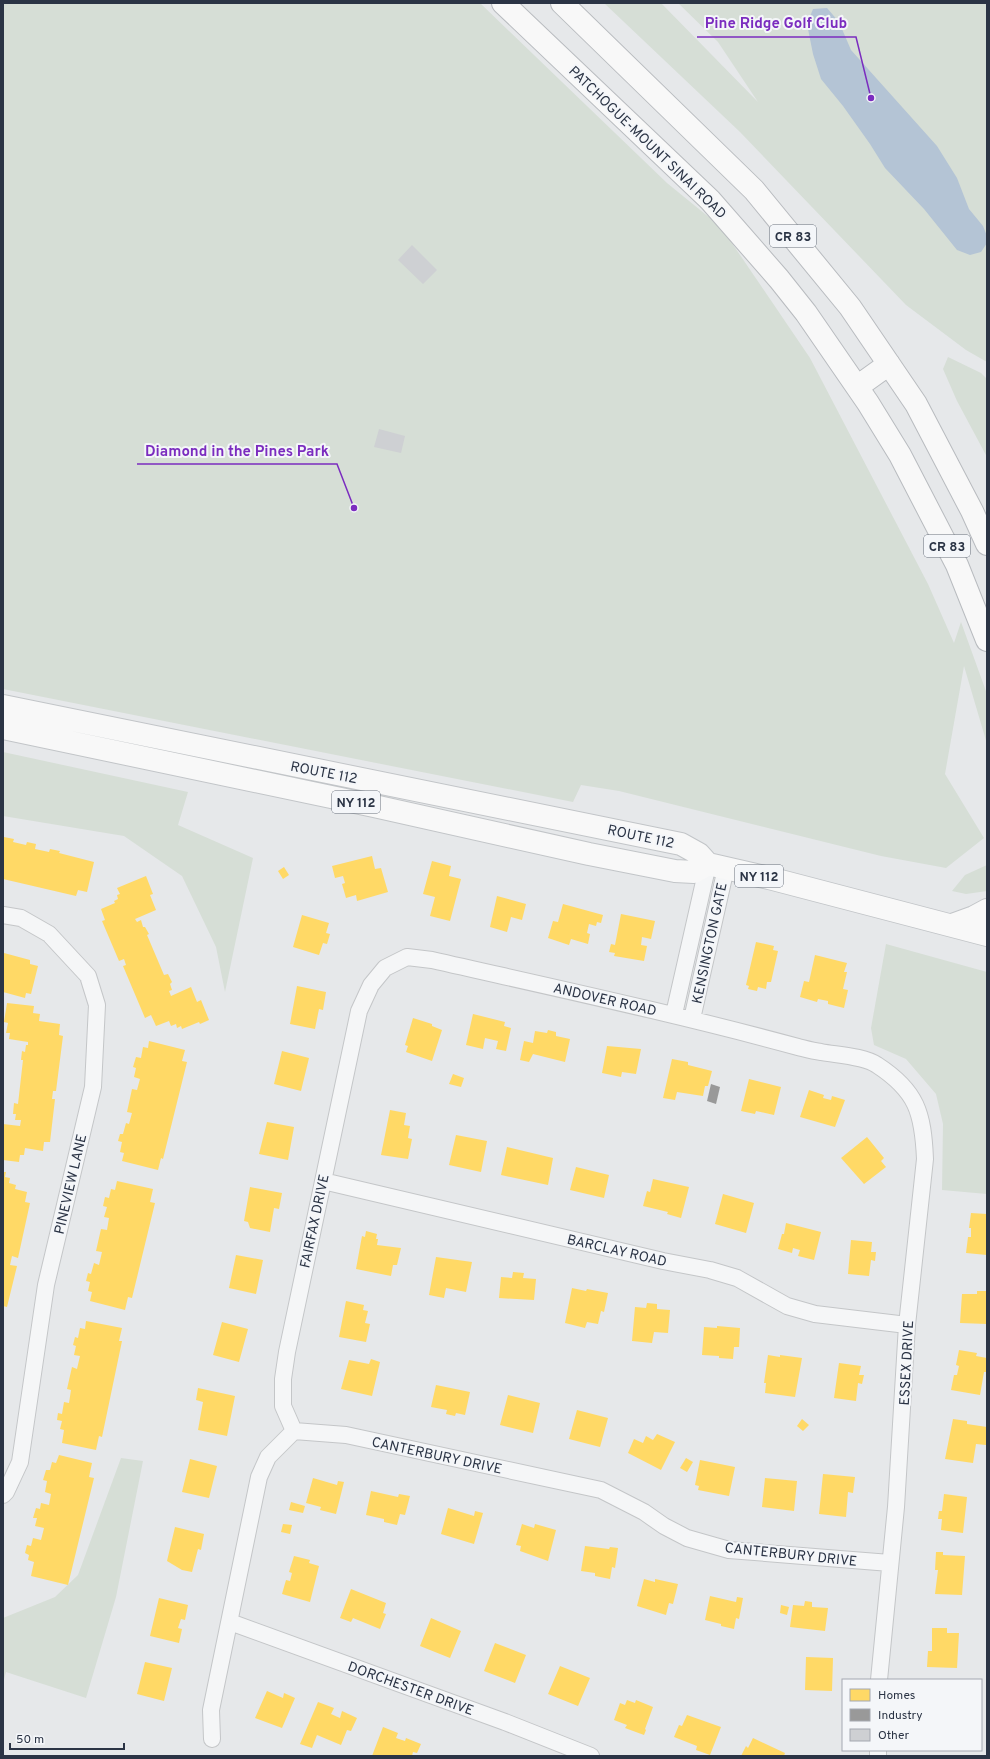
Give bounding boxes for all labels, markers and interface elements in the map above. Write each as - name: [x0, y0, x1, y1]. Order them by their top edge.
- callout: Pine Ridge Golf Club: [697, 10, 856, 37]
- text: Pine Ridge Golf Club: [705, 15, 847, 34]
- street label: PATCHOGUE-MOUNT SINAI ROAD: [565, 63, 729, 223]
- road number: CR 83: [770, 225, 816, 247]
- callout: Diamond in the Pines Park: [137, 437, 337, 464]
- text: Diamond in the Pines Park: [145, 443, 329, 462]
- road number: CR 83: [924, 535, 970, 557]
- street label: ROUTE 112: [289, 759, 359, 788]
- road number: NY 112: [332, 791, 380, 813]
- street label: ROUTE 112: [606, 822, 676, 853]
- road number: NY 112: [735, 865, 783, 887]
- street label: KENSINGTON GATE: [689, 881, 732, 1006]
- street label: ANDOVER ROAD: [551, 980, 658, 1021]
- street label: PINEVIEW LANE: [52, 1133, 91, 1236]
- street label: FAIRFAX DRIVE: [297, 1173, 334, 1270]
- street label: BARCLAY ROAD: [565, 1232, 668, 1271]
- street label: ESSEX DRIVE: [897, 1320, 918, 1406]
- street label: CANTERBURY DRIVE: [370, 1434, 504, 1479]
- street label: CANTERBURY DRIVE: [724, 1540, 858, 1571]
- street label: DORCHESTER DRIVE: [345, 1659, 476, 1720]
- legend: [842, 1679, 982, 1751]
- text: Homes: [878, 1688, 915, 1704]
- text: Industry: [878, 1708, 923, 1724]
- scale bar: [10, 1725, 124, 1751]
- text: Other: [878, 1728, 910, 1744]
- text: 50 m: [16, 1732, 44, 1748]

